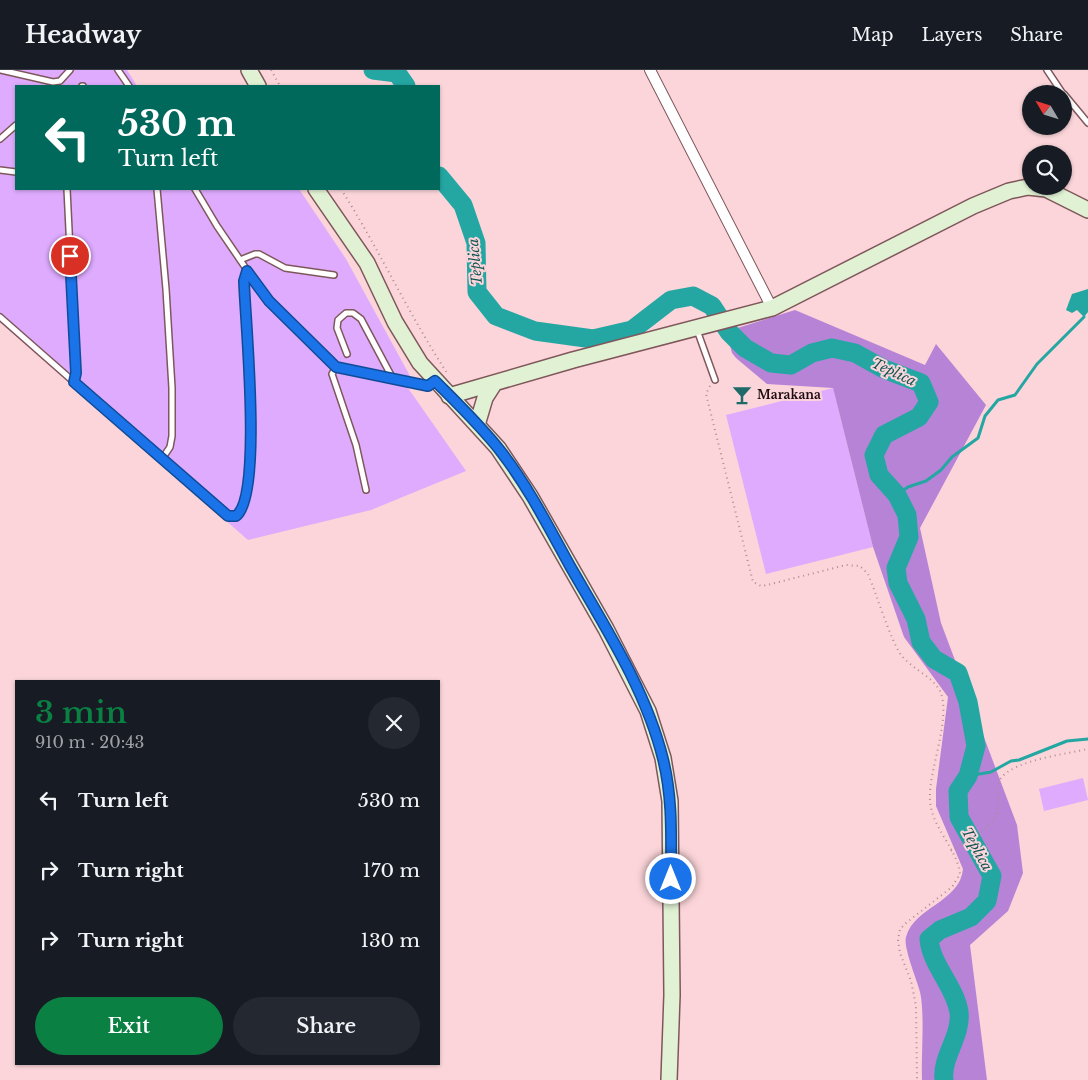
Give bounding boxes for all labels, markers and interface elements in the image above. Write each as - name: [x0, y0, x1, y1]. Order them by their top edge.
- text: Headway: [25, 20, 141, 49]
- text: Map: [852, 24, 893, 46]
- text: Layers: [921, 24, 982, 46]
- text: Share: [1010, 24, 1063, 46]
- north arrow: [1022, 85, 1072, 135]
- map controls: [1022, 85, 1072, 195]
- text: 530 m: [118, 102, 236, 145]
- icon: left: [35, 105, 100, 170]
- text: Turn left: [118, 145, 218, 172]
- button: search: [1022, 145, 1072, 195]
- pin: [49, 235, 91, 277]
- water label: Teplica: [464, 238, 486, 286]
- icon: arrive: [56, 242, 84, 270]
- water label: Teplica: [869, 354, 919, 390]
- bar icon: Marakana: [731, 384, 753, 406]
- place label: Marakana: [757, 387, 821, 402]
- text: 3 min: [35, 694, 127, 731]
- button: close: [368, 697, 420, 749]
- text: 910 m · 20:43: [35, 732, 144, 752]
- icon: left: [35, 786, 63, 814]
- text: Turn left: [78, 789, 169, 812]
- text: 530 m: [358, 789, 420, 812]
- water label: Teplica: [958, 824, 996, 874]
- position arrow: [644, 852, 696, 904]
- icon: right: [35, 856, 63, 884]
- text: Turn right: [78, 859, 184, 882]
- text: 170 m: [363, 859, 420, 882]
- icon: right: [35, 926, 63, 954]
- text: Turn right: [78, 929, 184, 952]
- text: 130 m: [360, 929, 420, 952]
- button: Exit: [35, 997, 223, 1055]
- button: Share: [233, 997, 420, 1055]

